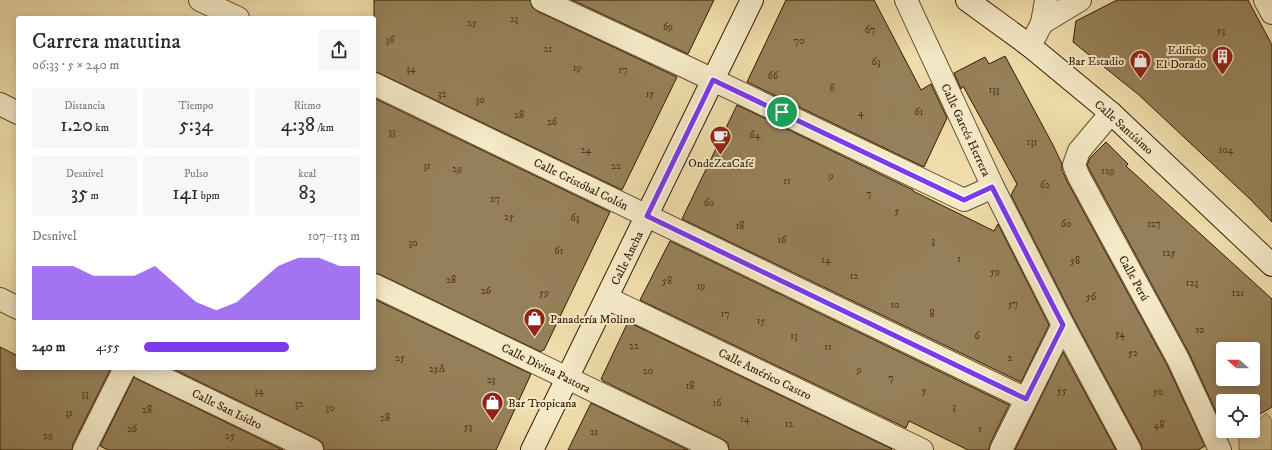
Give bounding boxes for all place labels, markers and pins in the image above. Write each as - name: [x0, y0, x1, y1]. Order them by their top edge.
- place label: Edificio El Dorado: [1155, 43, 1206, 72]
- building icon: Edificio El Dorado: [1209, 44, 1235, 77]
- shop icon: Bar Estadio: [1127, 48, 1153, 81]
- place label: Bar Estadio: [1068, 54, 1124, 69]
- pin: [765, 95, 799, 129]
- cafe icon: OndeZeaCafé: [708, 123, 734, 156]
- place label: OndeZeaCafé: [688, 156, 754, 171]
- shop icon: Panadería Molino: [521, 306, 547, 339]
- place label: Panadería Molino: [550, 312, 635, 327]
- shop icon: Bar Tropicana: [480, 390, 506, 423]
- place label: Bar Tropicana: [508, 396, 578, 411]

